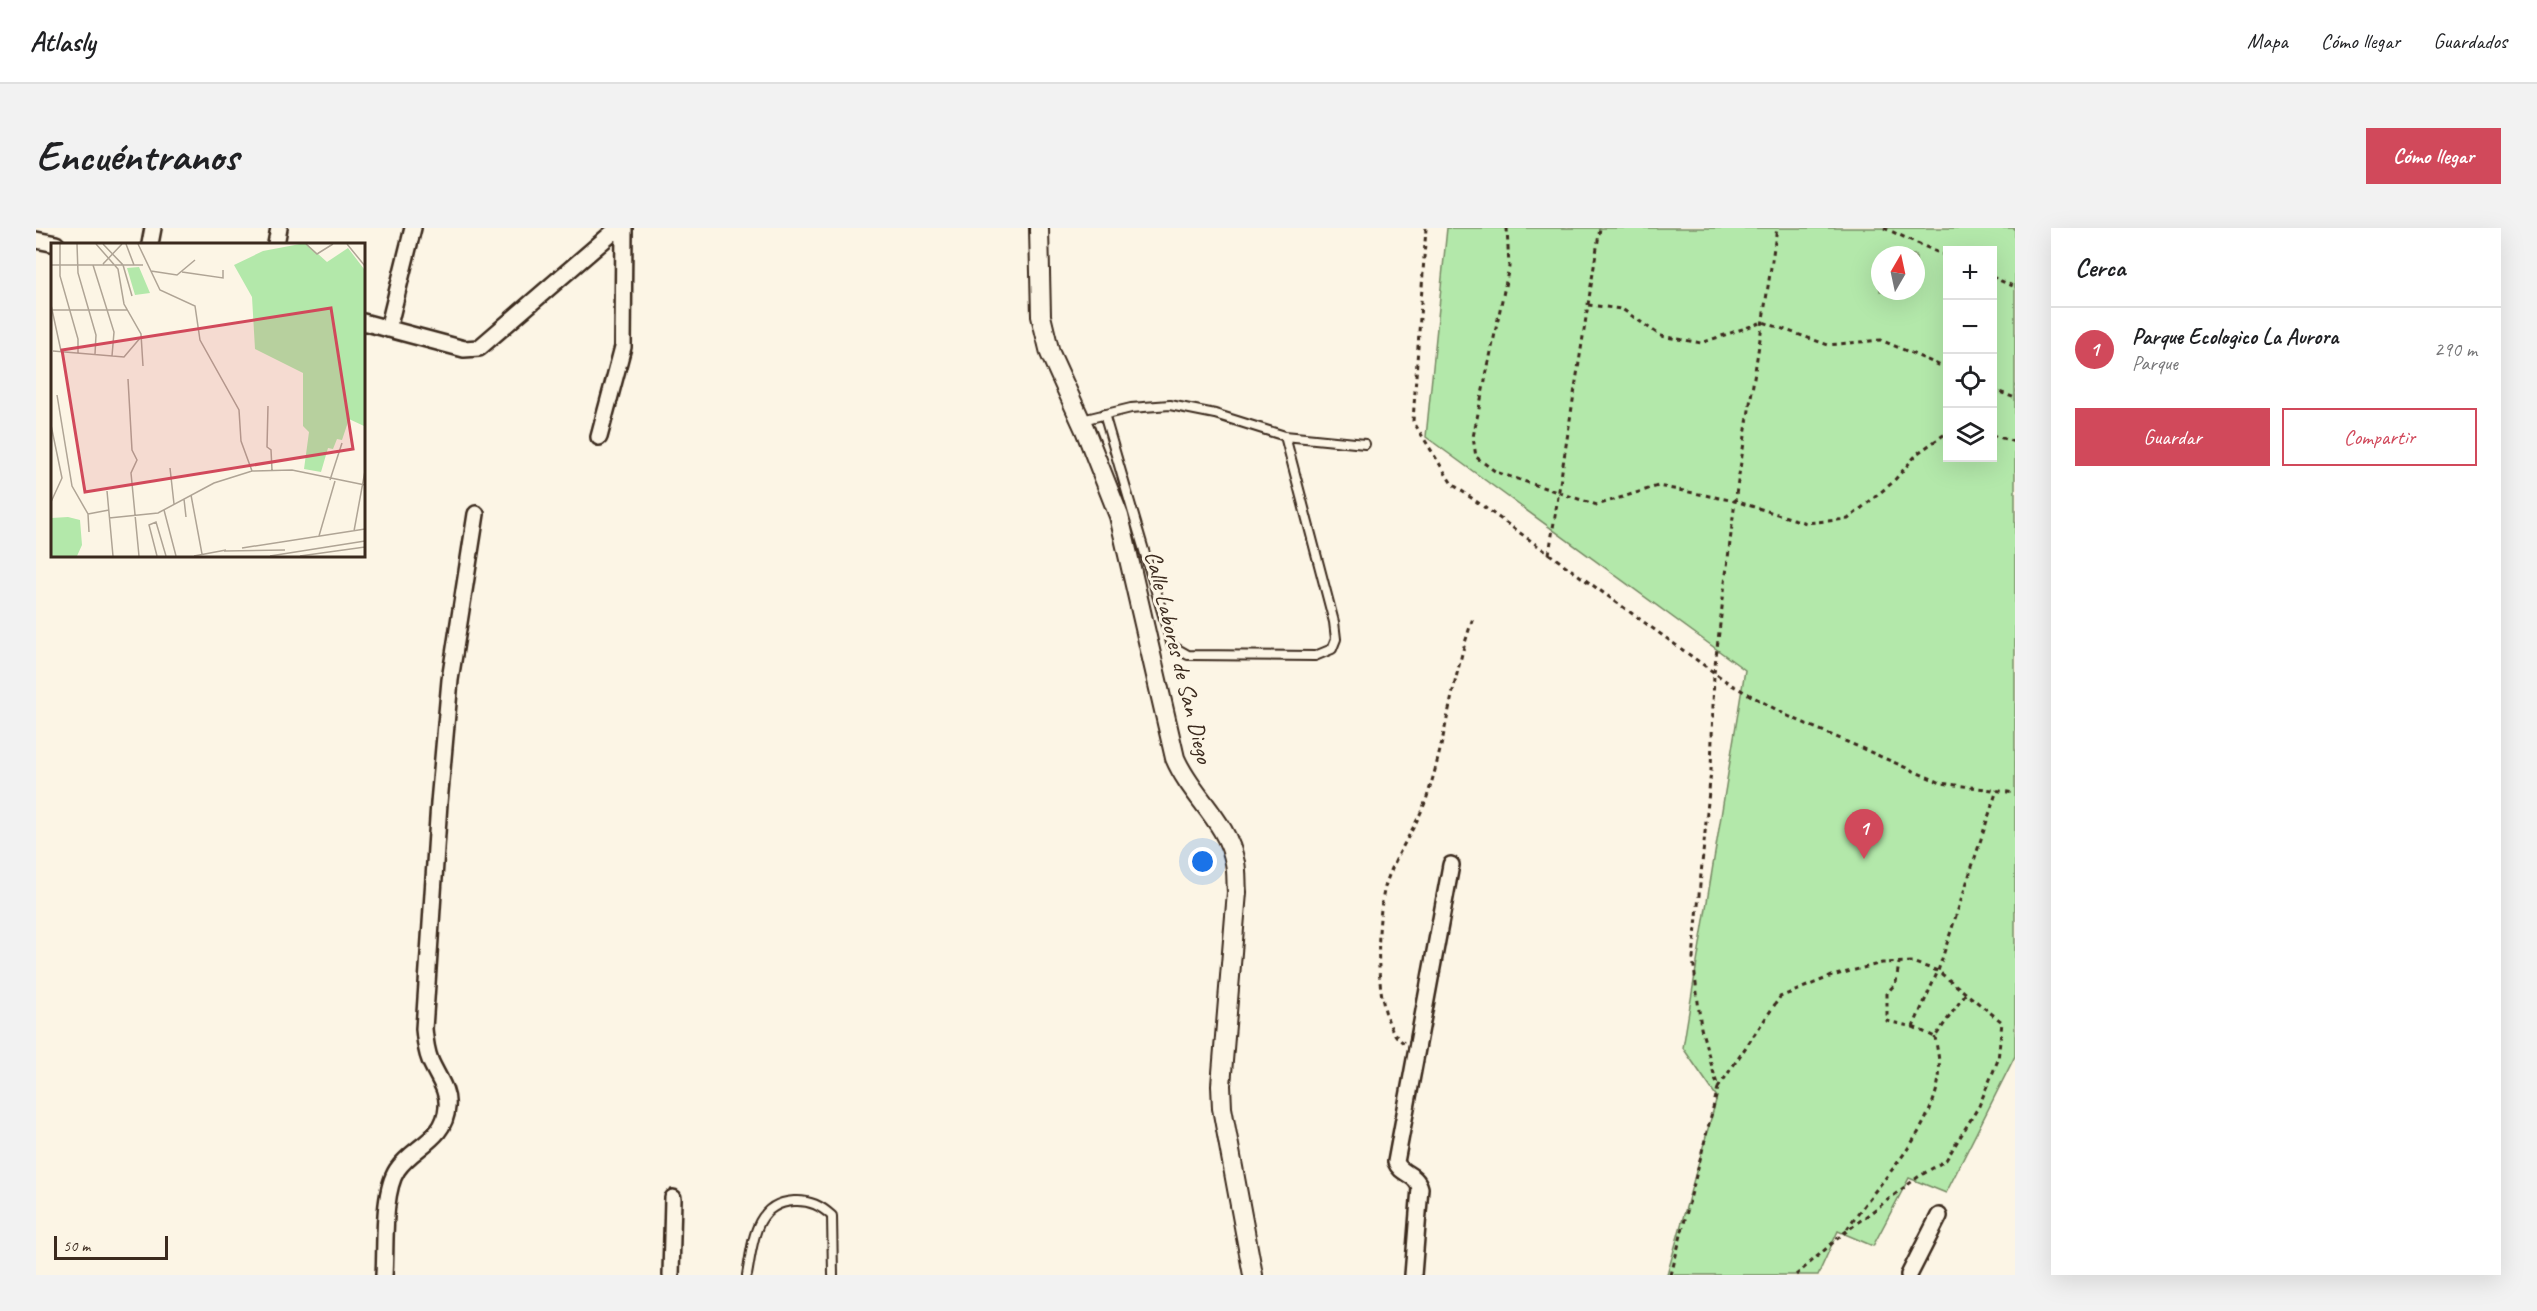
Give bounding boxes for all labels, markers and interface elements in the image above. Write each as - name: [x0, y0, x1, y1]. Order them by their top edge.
- text: Atlasly: [30, 24, 95, 59]
- text: Mapa: [2247, 28, 2288, 54]
- text: Cómo llegar: [2321, 28, 2400, 54]
- text: Guardados: [2433, 28, 2507, 54]
- button: Cómo llegar: [2366, 128, 2501, 184]
- text: Encuéntranos: [36, 130, 238, 183]
- inset map: [51, 243, 364, 556]
- north arrow: [1871, 246, 1925, 300]
- map controls: [1943, 246, 1997, 462]
- button: +: [1943, 246, 1997, 300]
- text: Cerca: [2075, 251, 2125, 284]
- button: −: [1943, 300, 1997, 354]
- text: Parque Ecologico La Aurora: [2132, 323, 2338, 351]
- text: 1: [2090, 337, 2099, 362]
- text: 290 m: [2434, 337, 2477, 362]
- text: Parque: [2132, 351, 2178, 376]
- button: locate: [1943, 354, 1997, 408]
- button: layers: [1943, 408, 1997, 462]
- button: Guardar: [2075, 408, 2270, 466]
- button: Compartir: [2282, 408, 2477, 466]
- street label: Calle Labores de San Diego: [1138, 548, 1220, 768]
- pin: 1: [1844, 810, 1884, 859]
- your location: [1188, 847, 1217, 876]
- scale bar: [54, 1233, 168, 1260]
- text: 50 m: [63, 1236, 90, 1256]

